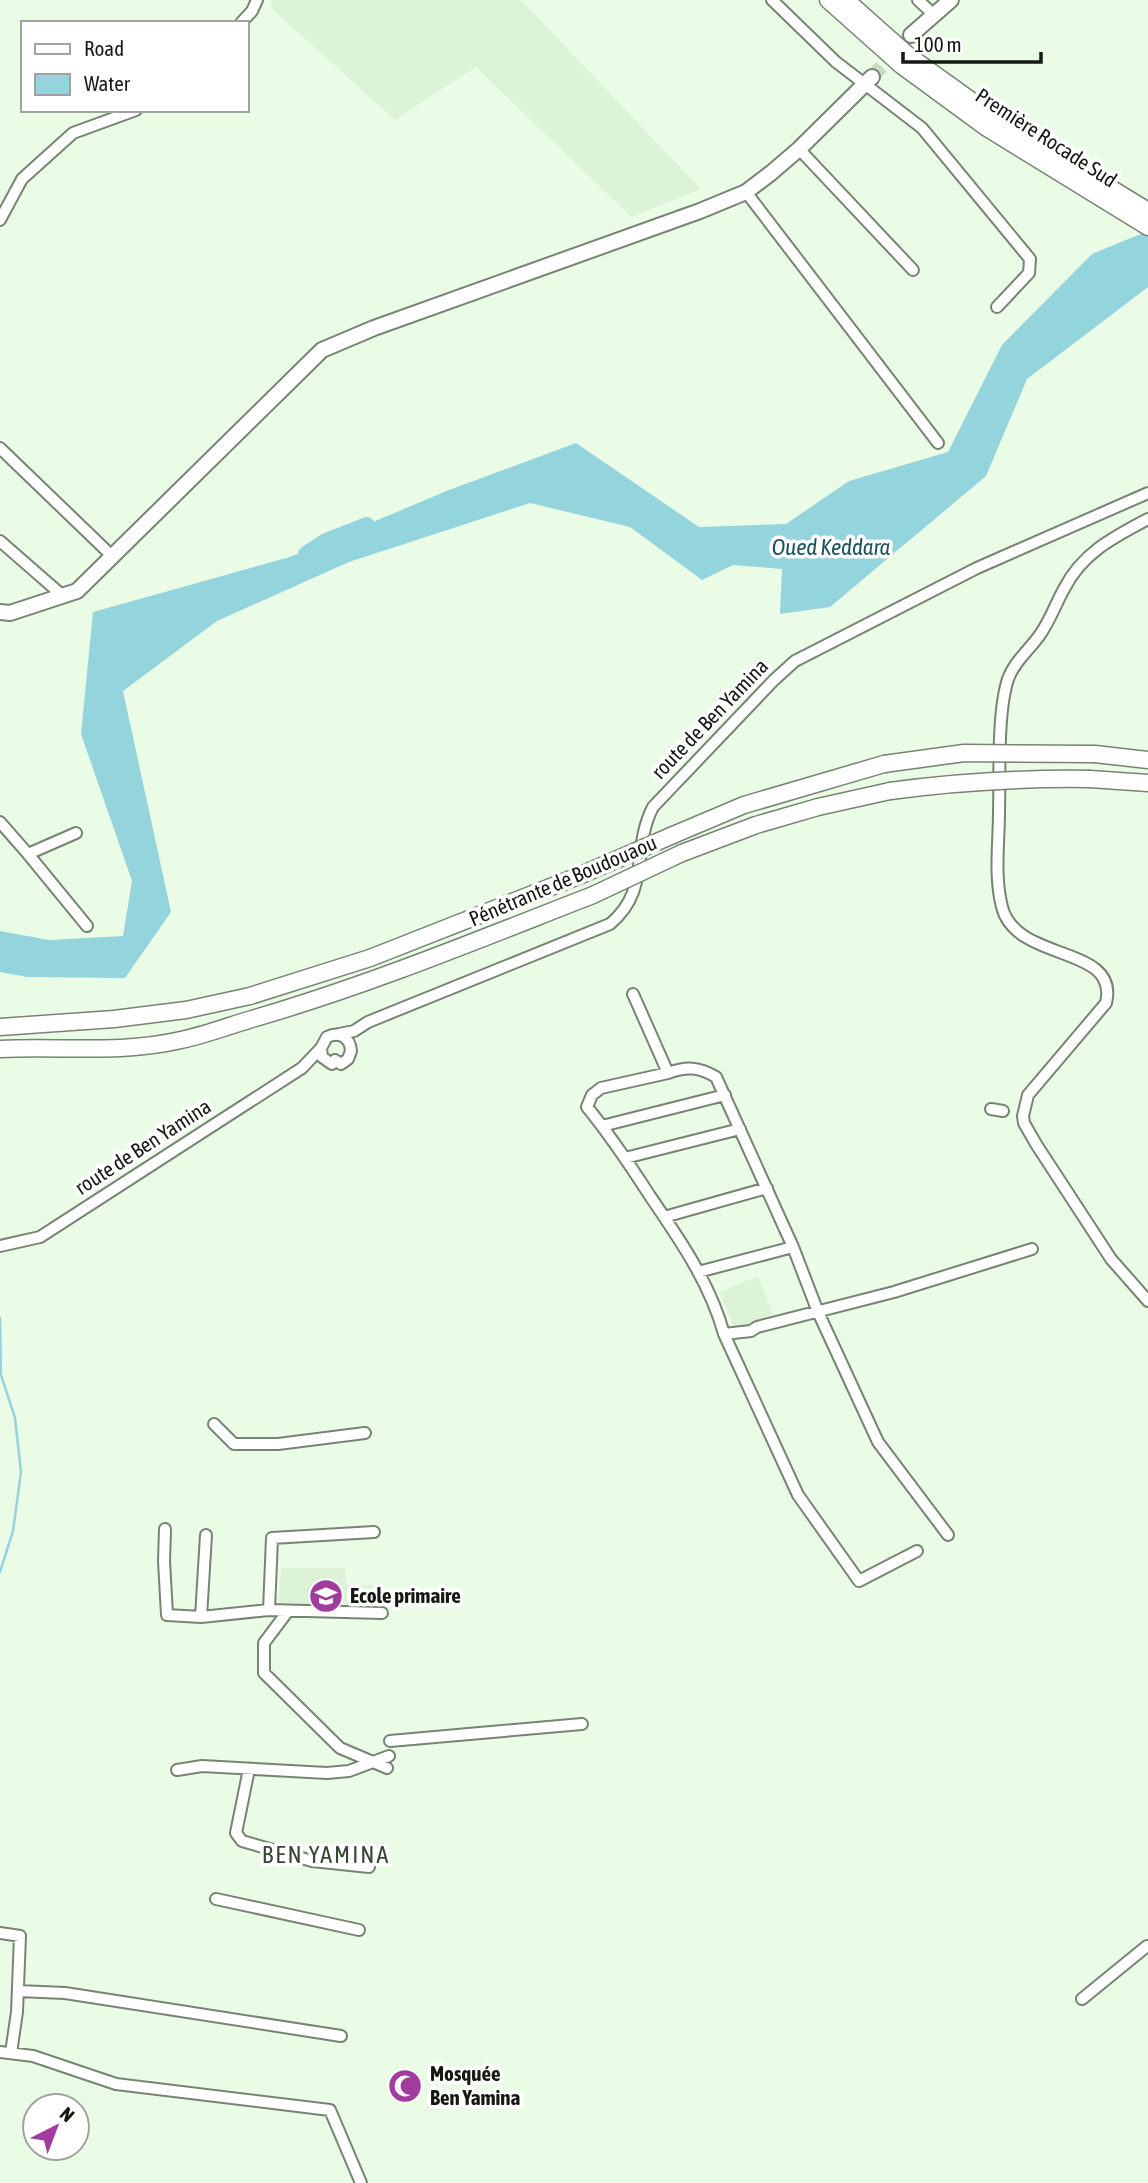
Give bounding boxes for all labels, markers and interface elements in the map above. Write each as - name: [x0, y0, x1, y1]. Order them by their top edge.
- legend: [21, 21, 248, 112]
- scale bar: [903, 21, 1041, 65]
- text: 100 m: [914, 32, 962, 56]
- text: Road: [84, 36, 124, 60]
- text: Water: [84, 71, 131, 95]
- street label: Première Rocade Sud: [972, 83, 1122, 192]
- water label: Oued Keddara: [772, 534, 891, 560]
- street label: route de Ben Yamina: [646, 653, 772, 783]
- street label: Pénétrante de Boudouaou: [465, 830, 660, 930]
- street label: route de Ben Yamina: [70, 1093, 215, 1199]
- school or university icon: Ecole primaire: [307, 1577, 345, 1615]
- place label: Ecole primaire: [350, 1583, 461, 1607]
- district label: BEN YAMINA: [262, 1841, 390, 1868]
- place label: Mosquée Ben Yamina: [430, 2061, 521, 2109]
- mosque icon: Mosquée Ben Yamina: [386, 2067, 424, 2105]
- north arrow: [21, 2092, 91, 2162]
- text: N: [56, 2102, 79, 2126]

